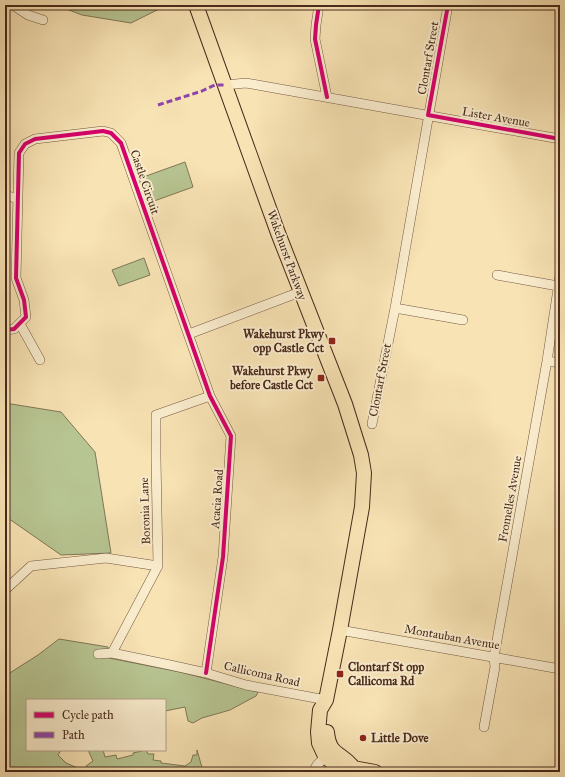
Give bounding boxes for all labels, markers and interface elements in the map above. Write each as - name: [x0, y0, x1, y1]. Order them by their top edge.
- street label: Clontarf Street: [415, 20, 441, 96]
- street label: Lister Avenue: [461, 104, 531, 130]
- street label: Castle Circuit: [127, 148, 163, 217]
- street label: Wakehurst Parkway: [264, 208, 310, 302]
- place label: Wakehurst Pkwy opp Castle Cct: [243, 327, 325, 356]
- marker: Wakehurst Pkwy opp Castle Cct: [327, 336, 337, 346]
- street label: Clontarf Street: [366, 342, 394, 418]
- place label: Wakehurst Pkwy before Castle Cct: [229, 364, 314, 392]
- marker: Wakehurst Pkwy before Castle Cct: [316, 373, 326, 383]
- street label: Fromelles Avenue: [496, 455, 524, 543]
- street label: Acacia Road: [208, 469, 226, 530]
- street label: Boronia Lane: [137, 477, 153, 545]
- street label: Montauban Avenue: [403, 622, 501, 652]
- street label: Callicoma Road: [223, 658, 301, 690]
- place label: Clontarf St opp Callicoma Rd: [348, 660, 424, 688]
- marker: Clontarf St opp Callicoma Rd: [335, 669, 345, 679]
- legend: [26, 699, 166, 751]
- text: Cycle path: [62, 708, 114, 722]
- text: Path: [62, 728, 85, 742]
- place label: Little Dove: [371, 731, 429, 745]
- marker: Little Dove: [358, 733, 368, 743]

